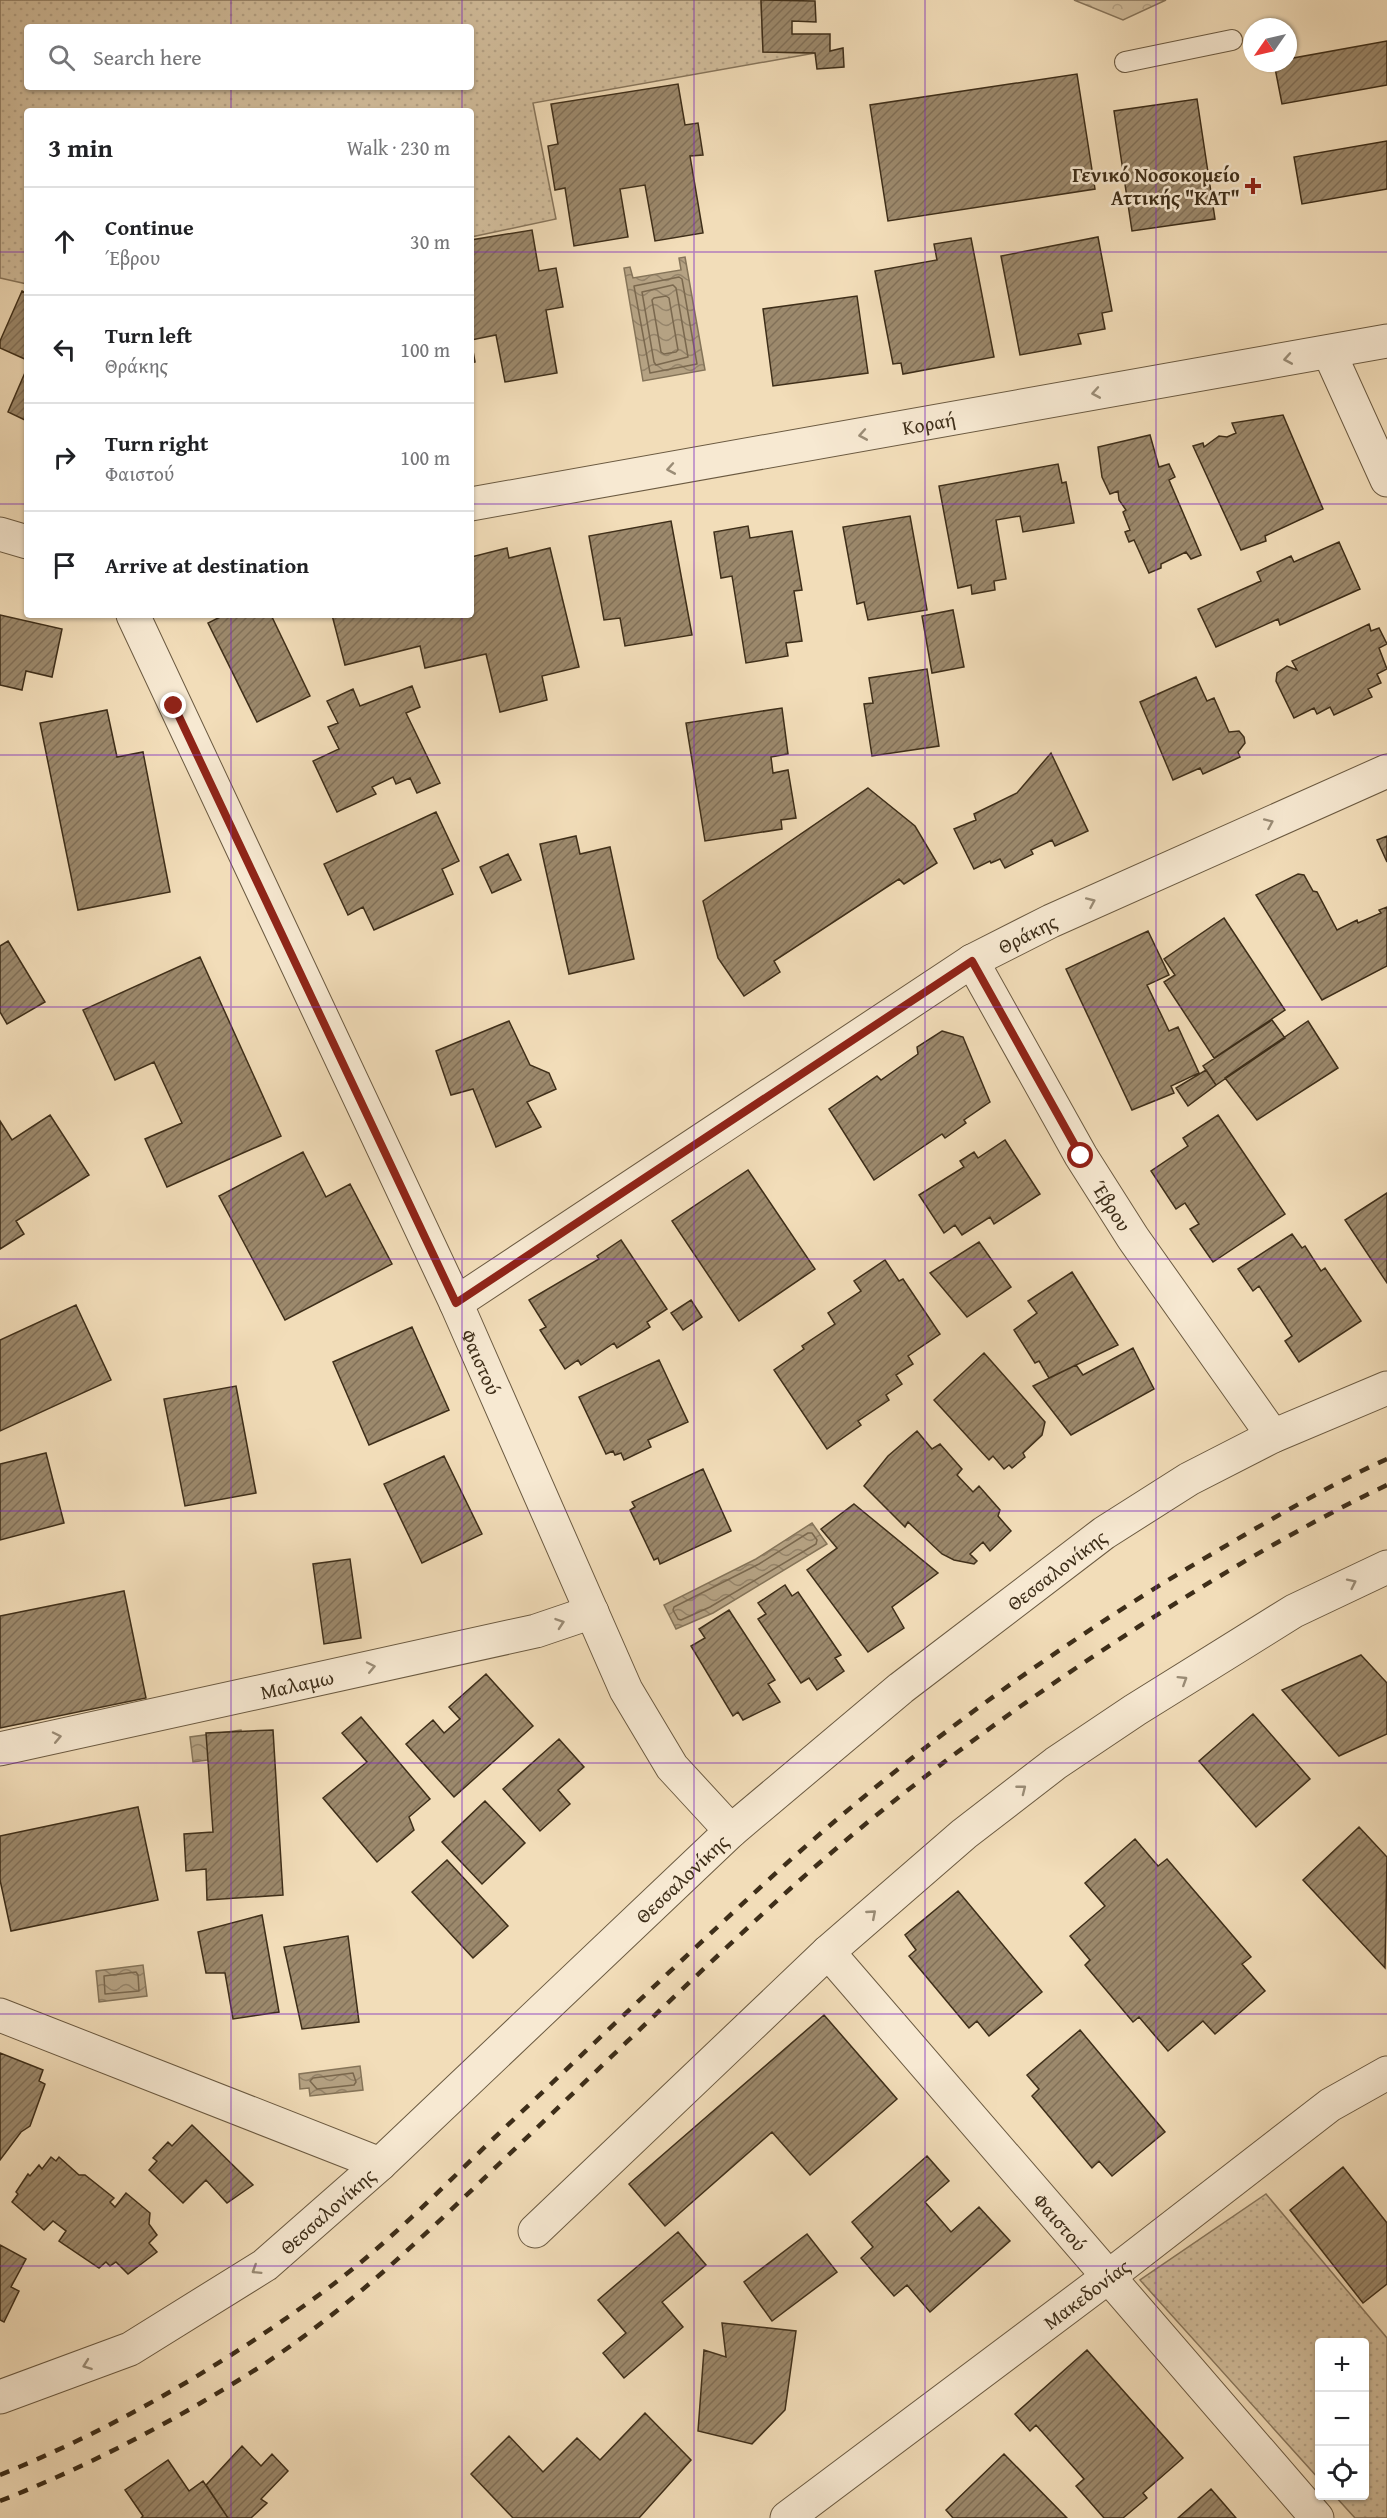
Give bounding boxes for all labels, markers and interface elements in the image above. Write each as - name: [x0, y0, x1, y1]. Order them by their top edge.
- north arrow: [1243, 18, 1297, 72]
- search box: [24, 24, 474, 90]
- icon: search: [45, 41, 78, 74]
- text: Search here: [93, 41, 202, 73]
- text: 3 min: [48, 128, 113, 167]
- text: Walk · 230 m: [347, 133, 450, 162]
- place label: Γενικό Νοσοκομείο Αττικής "ΚΑΤ": [1072, 160, 1240, 212]
- marker: Γενικό Νοσοκομείο Αττικής "ΚΑΤ": [1244, 177, 1262, 195]
- text: Continue: [105, 211, 194, 243]
- icon: ahead: [48, 225, 81, 258]
- text: 30 m: [410, 227, 450, 256]
- text: Έβρου: [105, 243, 160, 272]
- text: Turn left: [105, 319, 192, 351]
- icon: left: [48, 333, 81, 366]
- text: 100 m: [400, 335, 450, 364]
- text: Θράκης: [105, 351, 168, 380]
- one-way arrow: [1283, 353, 1293, 365]
- one-way arrow: [1091, 387, 1101, 399]
- street label: Κοραή: [900, 404, 958, 442]
- text: Turn right: [105, 427, 208, 459]
- one-way arrow: [858, 428, 868, 441]
- icon: right: [48, 441, 81, 474]
- text: 100 m: [400, 443, 450, 472]
- text: Φαιστού: [105, 459, 174, 488]
- one-way arrow: [666, 462, 676, 475]
- icon: arrive: [48, 549, 81, 582]
- text: Arrive at destination: [105, 549, 309, 581]
- route end: [160, 692, 186, 718]
- one-way arrow: [1263, 819, 1274, 831]
- one-way arrow: [1084, 898, 1095, 910]
- street label: Θράκης: [993, 906, 1062, 960]
- route start: [1067, 1142, 1093, 1168]
- street label: Έβρου: [1085, 1174, 1139, 1237]
- street label: Φαιστού: [455, 1324, 509, 1399]
- street label: Θεσσαλονίκης: [1000, 1522, 1113, 1617]
- one-way arrow: [1346, 1579, 1357, 1590]
- one-way arrow: [554, 1617, 565, 1630]
- street label: Μαλαμω: [257, 1661, 336, 1706]
- one-way arrow: [365, 1662, 375, 1675]
- one-way arrow: [1177, 1675, 1187, 1687]
- one-way arrow: [52, 1731, 62, 1744]
- one-way arrow: [1015, 1786, 1026, 1797]
- street label: Θεσσαλονίκης: [628, 1826, 735, 1929]
- one-way arrow: [865, 1910, 876, 1921]
- street label: Θεσσαλονίκης: [273, 2160, 381, 2261]
- street label: Φαιστού: [1027, 2186, 1094, 2257]
- street label: Μακεδονίας: [1037, 2251, 1136, 2336]
- one-way arrow: [252, 2263, 262, 2275]
- map controls: [1315, 2338, 1369, 2500]
- button: +: [1315, 2338, 1369, 2392]
- one-way arrow: [82, 2358, 93, 2370]
- button: −: [1315, 2392, 1369, 2446]
- button: locate: [1315, 2446, 1369, 2500]

